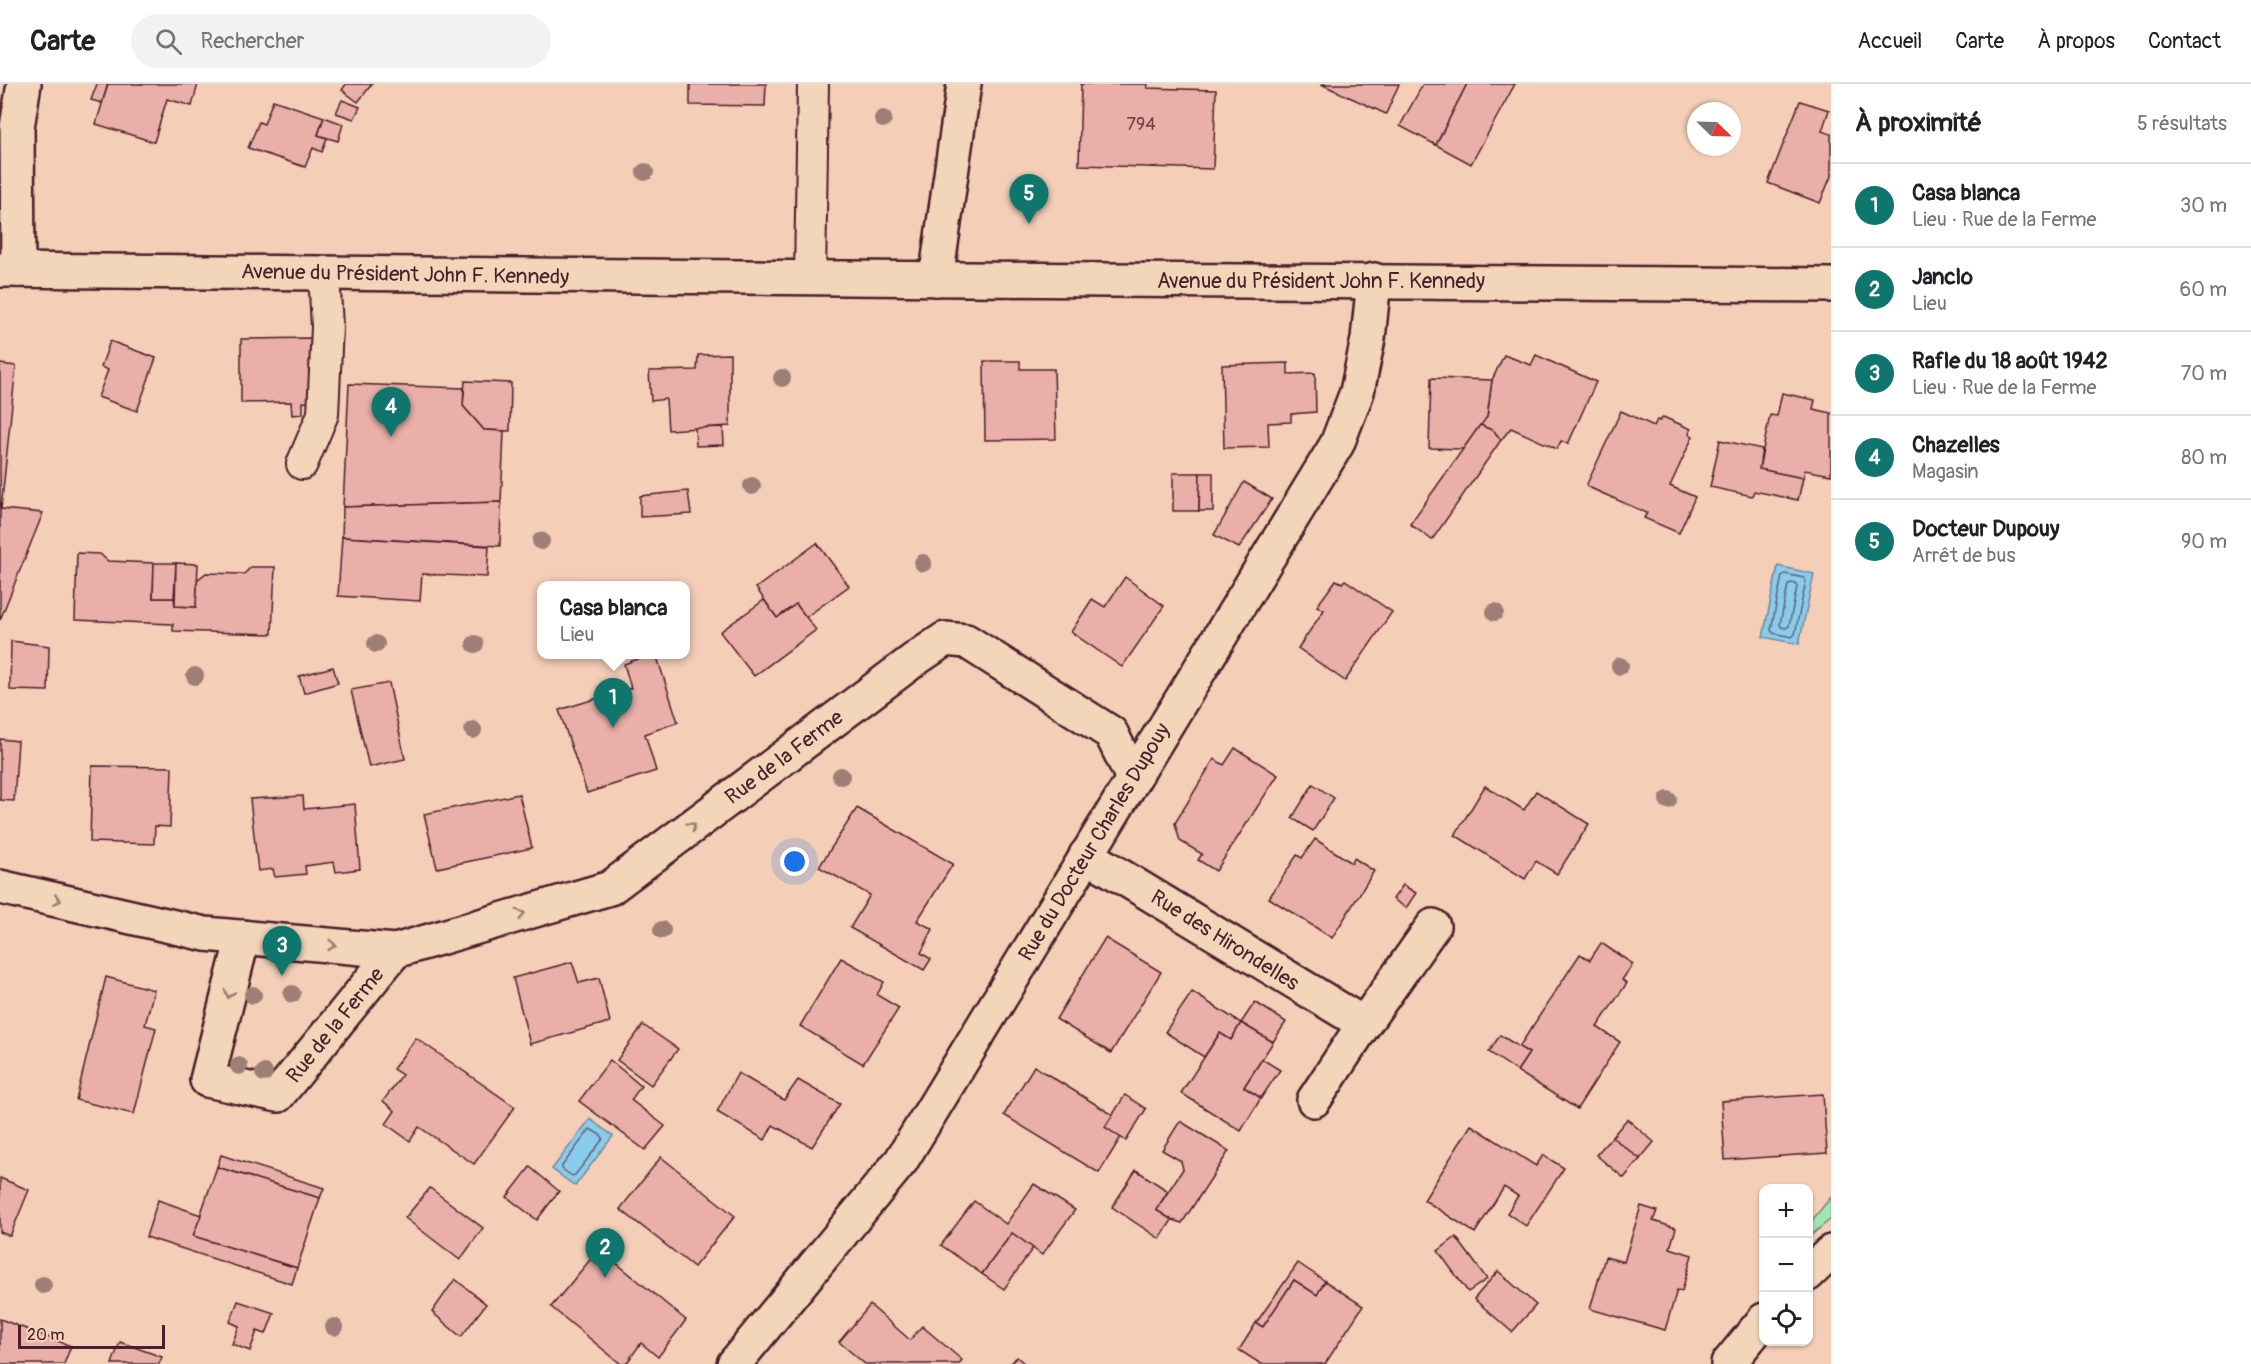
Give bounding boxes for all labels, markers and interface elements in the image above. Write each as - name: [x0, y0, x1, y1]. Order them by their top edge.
- search box: [131, 14, 551, 68]
- text: Carte: [30, 24, 95, 59]
- icon: search: [152, 25, 185, 58]
- text: Rechercher: [200, 27, 304, 55]
- text: Accueil: [1858, 28, 1922, 55]
- text: Carte: [1955, 28, 2004, 55]
- text: À propos: [2037, 28, 2115, 55]
- text: Contact: [2148, 28, 2221, 55]
- north arrow: [1687, 102, 1741, 156]
- text: À proximité: [1855, 107, 1982, 139]
- text: 5 résultats: [2137, 111, 2227, 136]
- house number: 794: [1126, 113, 1156, 136]
- pin: 5: [1010, 174, 1048, 224]
- text: Casa blanca: [1912, 179, 2020, 207]
- text: 1: [1871, 193, 1878, 218]
- text: 30 m: [2180, 193, 2227, 218]
- text: Lieu · Rue de la Ferme: [1912, 207, 2096, 232]
- street label: Avenue du Président John F. Kennedy: [241, 258, 569, 291]
- text: Janclo: [1912, 263, 1973, 291]
- street label: Avenue du Président John F. Kennedy: [1157, 268, 1485, 295]
- text: 2: [1869, 277, 1880, 302]
- text: 60 m: [2180, 277, 2227, 302]
- text: Lieu: [1912, 291, 1947, 316]
- text: Rafle du 18 août 1942: [1912, 347, 2108, 375]
- text: 3: [1869, 361, 1880, 386]
- text: 70 m: [2181, 361, 2227, 386]
- text: Lieu · Rue de la Ferme: [1912, 375, 2096, 400]
- pin: 4: [372, 388, 410, 437]
- text: Chazelles: [1912, 431, 2000, 459]
- text: 4: [1869, 445, 1880, 470]
- text: 80 m: [2181, 445, 2227, 470]
- text: Magasin: [1912, 459, 1979, 484]
- text: Docteur Dupouy: [1912, 515, 2059, 543]
- text: 5: [1869, 529, 1880, 554]
- text: 90 m: [2181, 529, 2227, 554]
- text: Arrêt de bus: [1912, 543, 2015, 568]
- popup: [537, 581, 690, 659]
- text: Casa blanca: [559, 594, 668, 622]
- text: Lieu: [559, 622, 594, 647]
- pin: 1: [594, 678, 632, 728]
- street label: Rue de la Ferme: [720, 704, 849, 811]
- street label: Rue du Docteur Charles Dupouy: [1013, 718, 1176, 966]
- one-way arrow: [685, 823, 696, 834]
- your location: [780, 847, 809, 876]
- street label: Rue des Hirondelles: [1145, 884, 1305, 997]
- one-way arrow: [52, 893, 62, 906]
- one-way arrow: [515, 909, 526, 921]
- pin: 3: [262, 926, 302, 976]
- one-way arrow: [327, 938, 336, 951]
- street label: Rue de la Ferme: [280, 961, 391, 1089]
- one-way arrow: [223, 989, 236, 999]
- map controls: [1759, 1184, 1813, 1346]
- button: +: [1759, 1184, 1813, 1238]
- pin: 2: [586, 1228, 624, 1278]
- button: −: [1759, 1238, 1813, 1292]
- button: locate: [1759, 1292, 1813, 1346]
- scale bar: [18, 1322, 165, 1350]
- text: 20 m: [27, 1325, 65, 1345]

